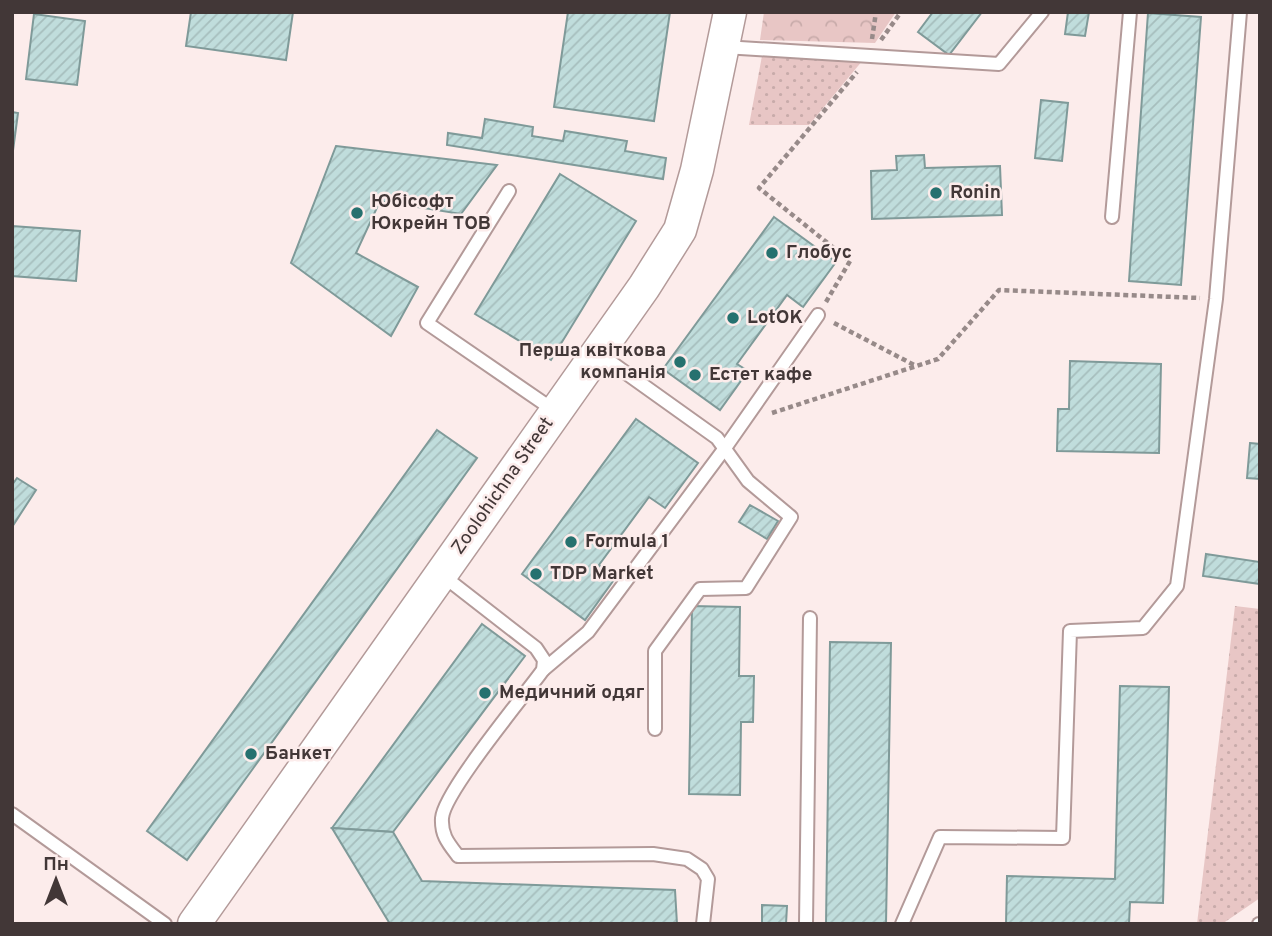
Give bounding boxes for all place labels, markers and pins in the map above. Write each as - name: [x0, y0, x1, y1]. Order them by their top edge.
- place label: Ronin: [950, 181, 1001, 205]
- marker: Ronin: [928, 185, 944, 201]
- place label: Юбісофт Юкрейн ТОВ: [371, 190, 491, 236]
- marker: Юбісофт Юкрейн ТОВ: [349, 205, 365, 221]
- place label: Глобус: [786, 241, 852, 265]
- marker: Глобус: [764, 245, 780, 261]
- place label: LotOK: [747, 306, 803, 330]
- marker: LotOK: [725, 310, 741, 326]
- place label: Перша квіткова компанія: [519, 339, 666, 385]
- marker: Перша квіткова компанія: [672, 354, 688, 370]
- place label: Естет кафе: [709, 363, 812, 387]
- marker: Естет кафе: [687, 367, 703, 383]
- place label: Formula 1: [585, 530, 669, 554]
- marker: Formula 1: [563, 534, 579, 550]
- place label: TDP Market: [550, 562, 654, 586]
- marker: TDP Market: [528, 566, 544, 582]
- place label: Медичний одяг: [499, 681, 645, 705]
- marker: Медичний одяг: [477, 685, 493, 701]
- place label: Банкет: [265, 742, 332, 766]
- marker: Банкет: [243, 746, 259, 762]

